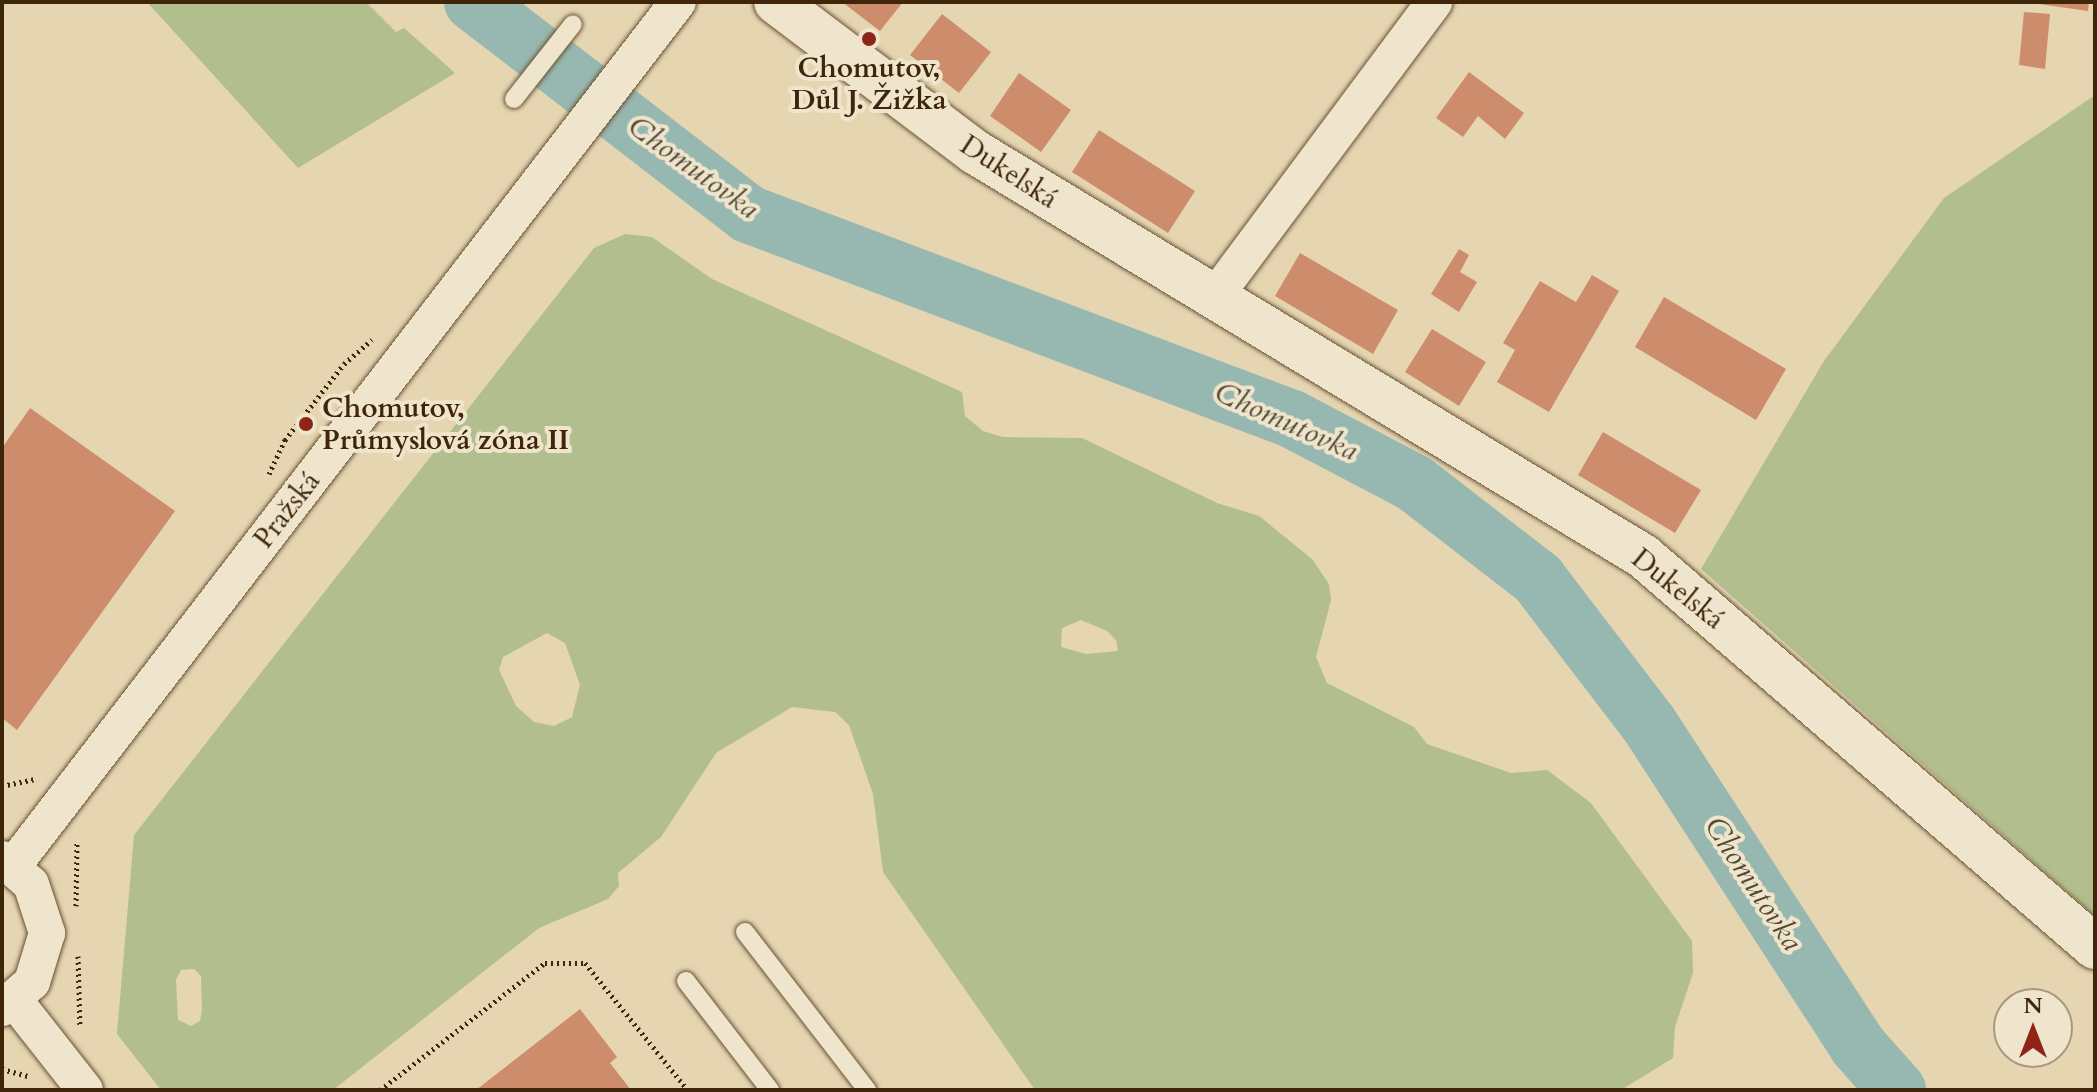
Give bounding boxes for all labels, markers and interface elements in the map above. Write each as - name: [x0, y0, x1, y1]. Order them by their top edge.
- marker: Chomutov, Důl J. Žižka: [860, 30, 878, 48]
- place label: Chomutov, Důl J. Žižka: [791, 51, 947, 117]
- water label: Chomutovka: [621, 109, 765, 227]
- street label: Dukelská: [954, 128, 1064, 216]
- water label: Chomutovka: [1209, 374, 1363, 470]
- place label: Chomutov, Průmyslová zóna II: [322, 391, 569, 457]
- marker: Chomutov, Průmyslová zóna II: [297, 415, 315, 433]
- street label: Pražská: [247, 465, 327, 555]
- street label: Dukelská: [1625, 542, 1731, 636]
- water label: Chomutovka: [1696, 810, 1810, 958]
- north arrow: [1993, 988, 2073, 1068]
- text: N: [2023, 991, 2043, 1021]

